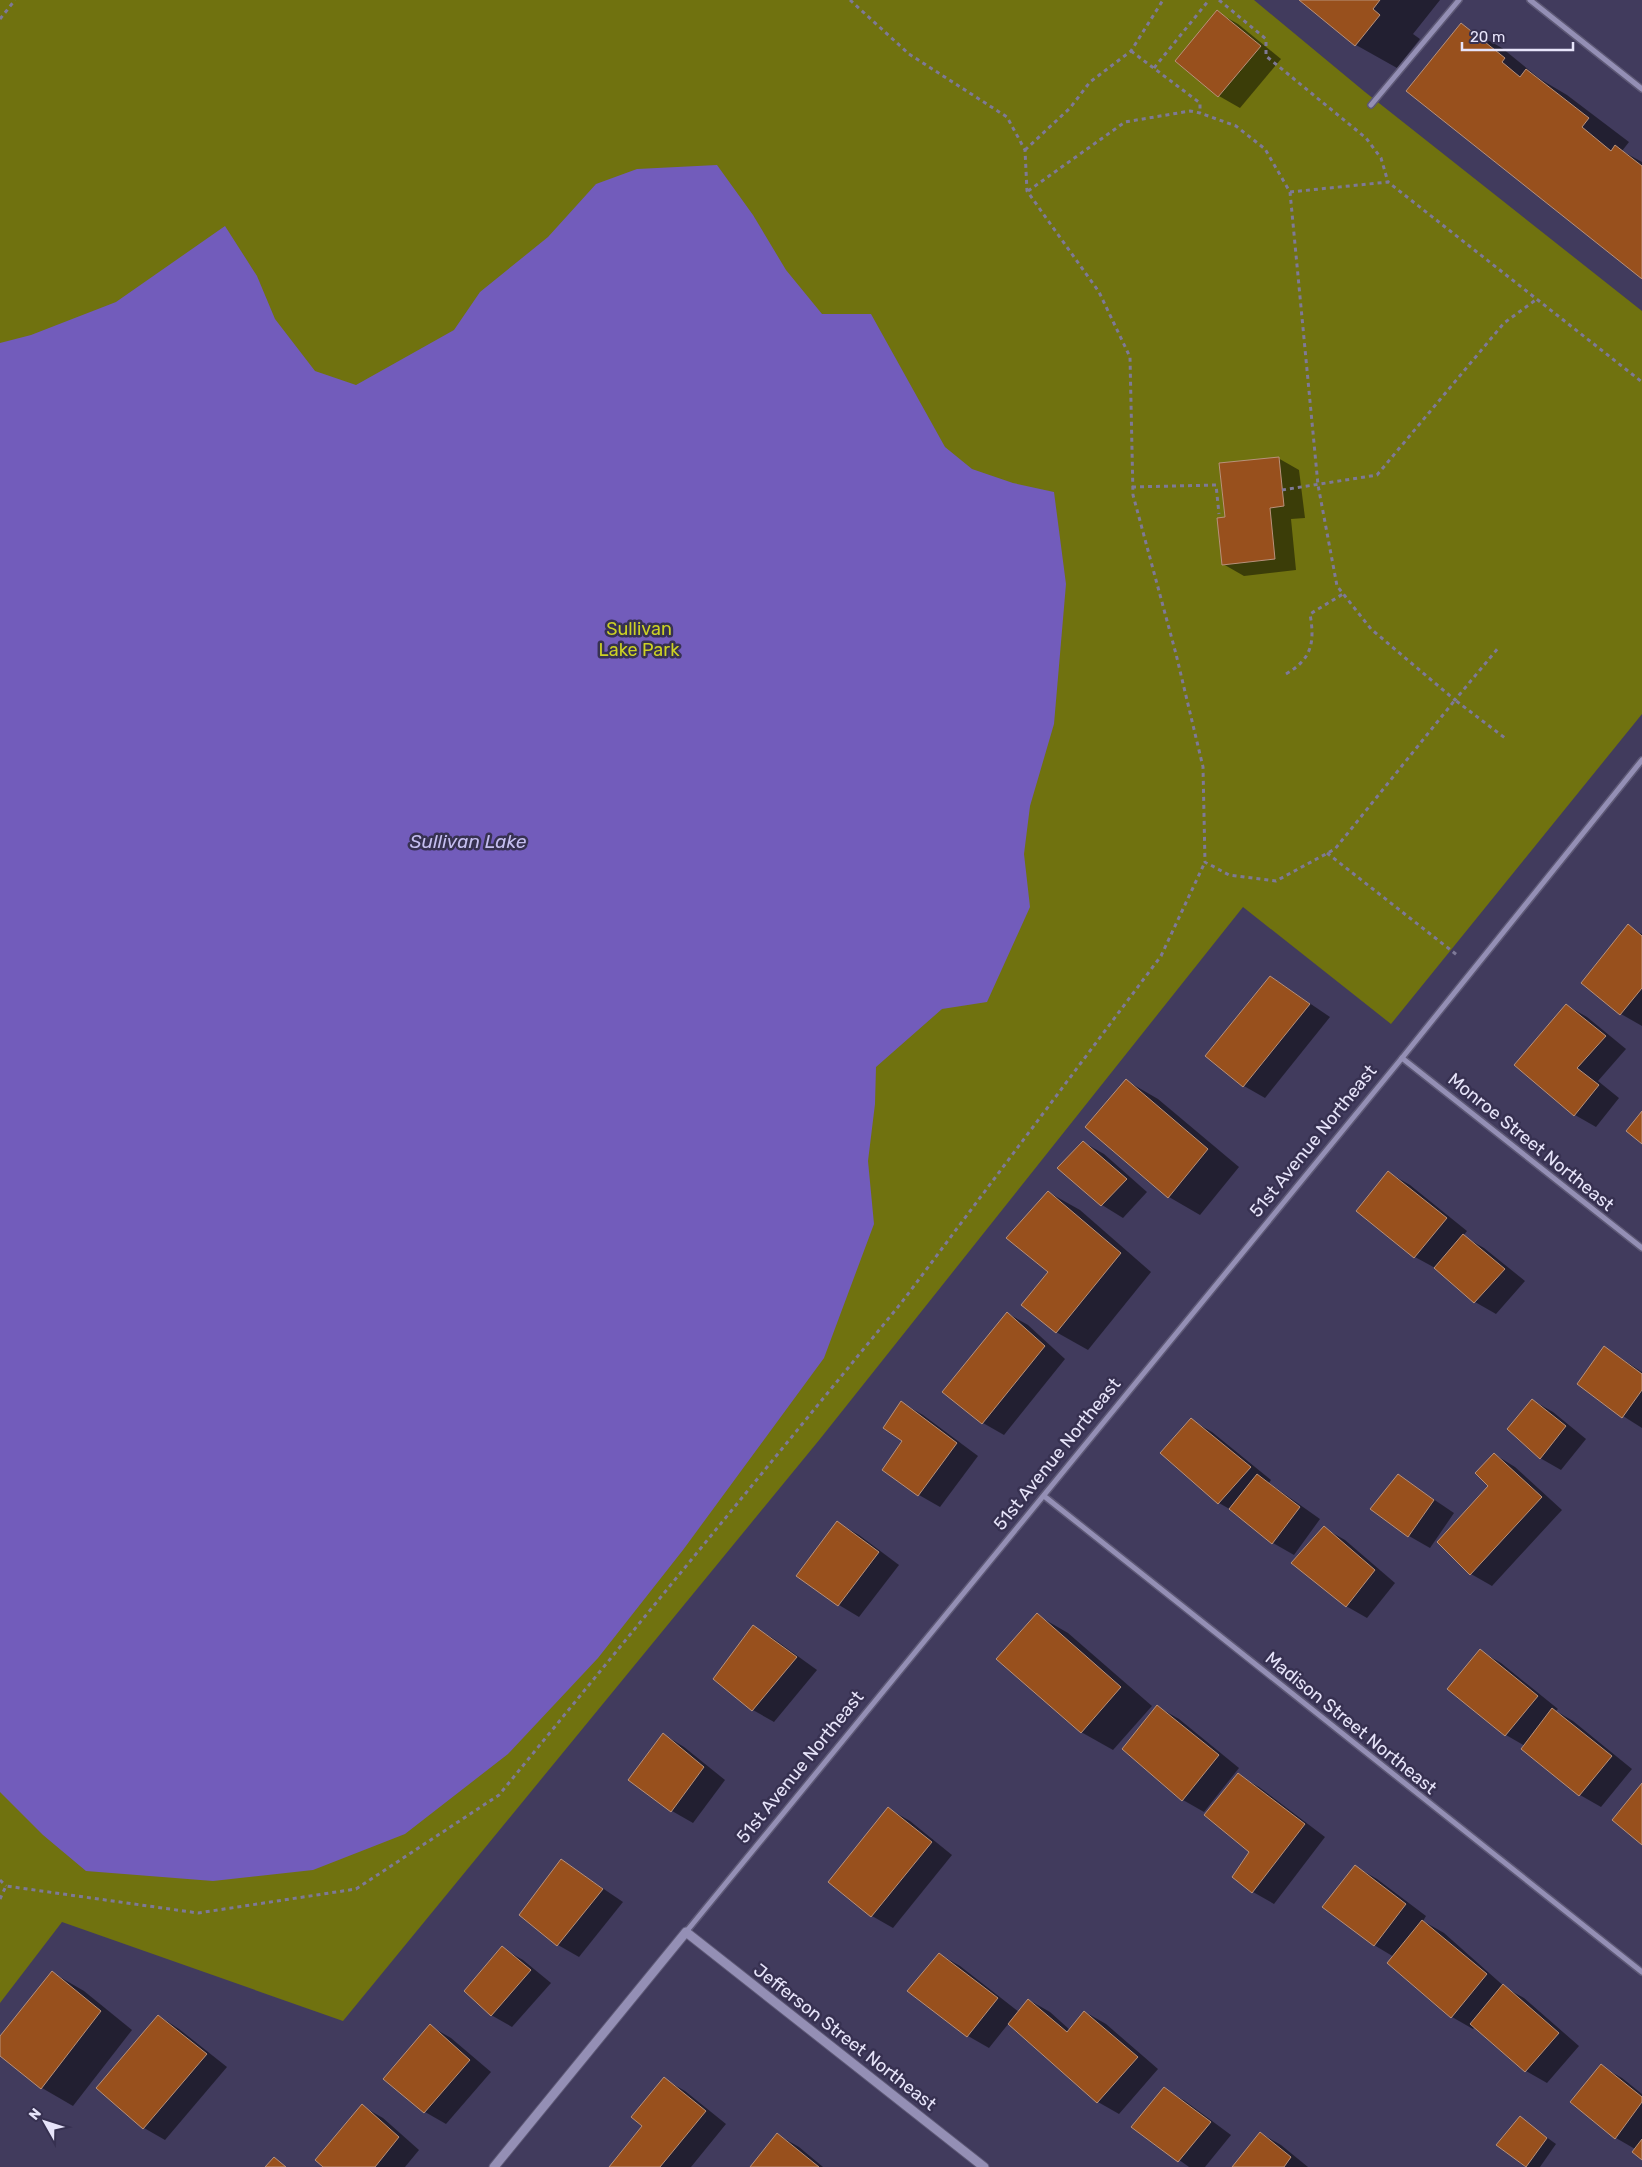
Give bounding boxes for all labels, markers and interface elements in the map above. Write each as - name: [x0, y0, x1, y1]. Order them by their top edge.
- scale bar: [1462, 20, 1573, 52]
- text: 20 m: [1470, 28, 1505, 46]
- park label: Sullivan Lake Park: [599, 618, 680, 661]
- water label: Sullivan Lake: [410, 830, 527, 853]
- street label: 51st Avenue Northeast: [1245, 1060, 1381, 1222]
- street label: Monroe Street Northeast: [1443, 1068, 1619, 1216]
- street label: 51st Avenue Northeast: [989, 1373, 1125, 1535]
- street label: Madison Street Northeast: [1261, 1647, 1441, 1799]
- street label: 51st Avenue Northeast: [732, 1686, 868, 1848]
- street label: Jefferson Street Northeast: [749, 1959, 941, 2115]
- north arrow: [20, 2097, 70, 2147]
- text: N: [26, 2105, 45, 2123]

